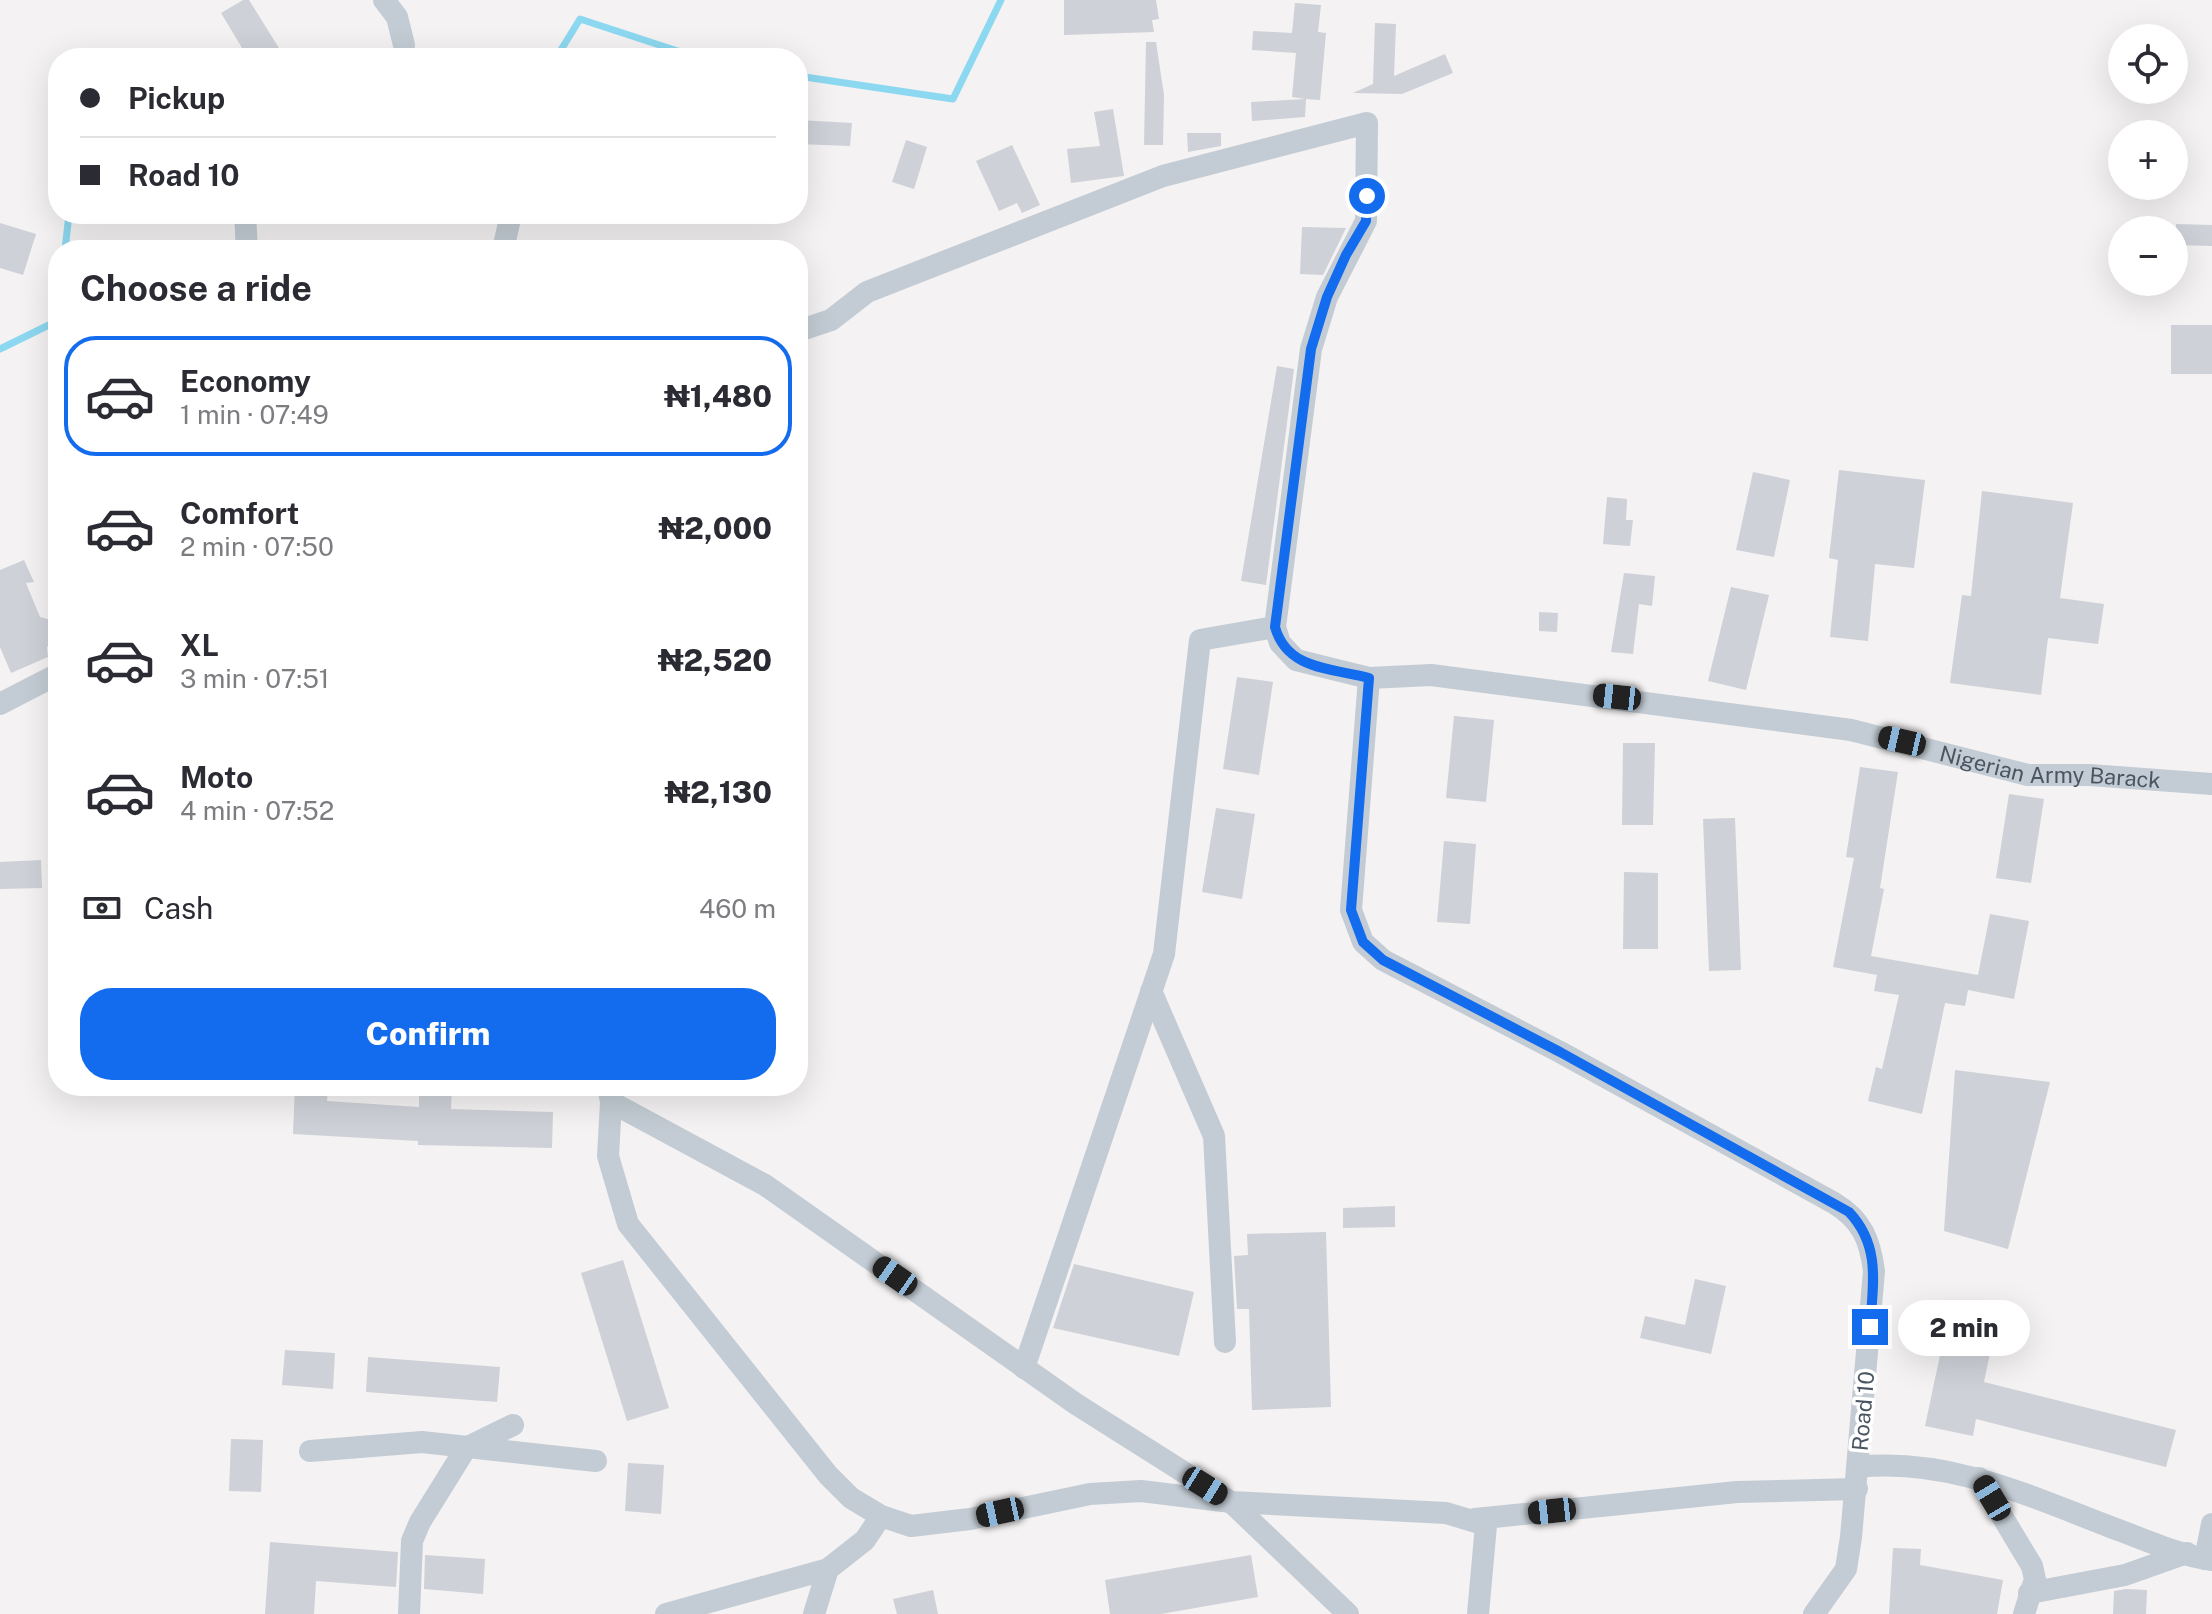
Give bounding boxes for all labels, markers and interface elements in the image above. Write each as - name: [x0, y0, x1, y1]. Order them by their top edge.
- map controls: [2108, 24, 2188, 296]
- button: locate: [2108, 24, 2188, 104]
- text: Pickup: [128, 80, 225, 116]
- button: +: [2108, 120, 2188, 200]
- text: Road 10: [128, 157, 240, 193]
- route start: [1349, 178, 1385, 214]
- button: −: [2108, 216, 2188, 296]
- text: Choose a ride: [80, 267, 312, 309]
- icon: car: [84, 360, 156, 432]
- text: Economy: [180, 363, 311, 399]
- text: ₦1,480: [664, 378, 772, 414]
- text: 1 min · 07:49: [180, 399, 329, 430]
- icon: car: [84, 492, 156, 564]
- text: Comfort: [180, 495, 299, 531]
- text: ₦2,000: [658, 510, 772, 546]
- text: 2 min · 07:50: [180, 531, 334, 562]
- icon: car: [84, 624, 156, 696]
- text: XL: [180, 627, 219, 663]
- text: ₦2,520: [658, 642, 772, 678]
- text: 3 min · 07:51: [180, 663, 329, 694]
- car: [1592, 683, 1642, 711]
- car: [1876, 724, 1928, 758]
- street label: Nigerian Army Barack: [1937, 740, 2162, 793]
- icon: car: [84, 756, 156, 828]
- text: Moto: [180, 759, 253, 795]
- text: ₦2,130: [664, 774, 772, 810]
- text: 4 min · 07:52: [180, 795, 334, 826]
- icon: cash: [80, 886, 124, 930]
- text: Cash: [144, 890, 213, 926]
- text: 460 m: [699, 893, 776, 924]
- button: Confirm: [80, 988, 776, 1080]
- car: [868, 1252, 922, 1300]
- callout: 2 min: [1898, 1299, 2030, 1355]
- route end: [1852, 1309, 1888, 1345]
- text: 2 min: [1929, 1312, 1999, 1343]
- street label: Road 10: [1847, 1370, 1879, 1452]
- car: [1178, 1463, 1232, 1509]
- car: [1969, 1471, 2015, 1525]
- car: [974, 1495, 1026, 1529]
- car: [1527, 1497, 1577, 1525]

